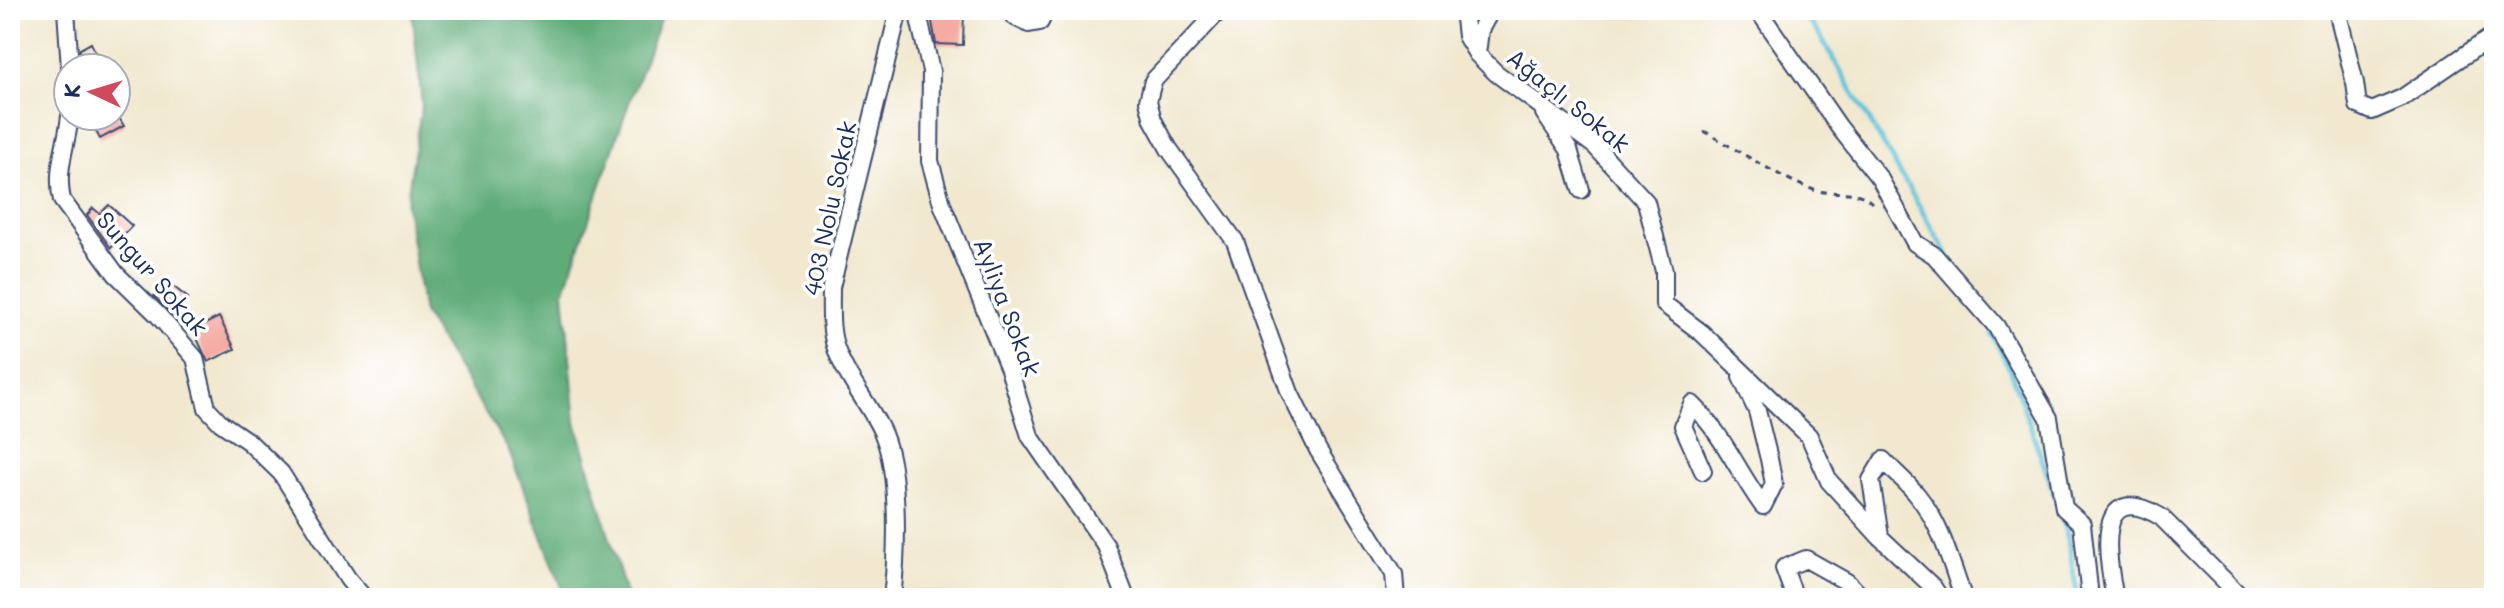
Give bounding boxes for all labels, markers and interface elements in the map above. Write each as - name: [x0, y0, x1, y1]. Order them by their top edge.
- street label: Ağaçlı Sokak: [1501, 41, 1637, 159]
- north arrow: [52, 52, 132, 132]
- text: K: [57, 82, 87, 99]
- street label: 403 Nolu Sokak: [795, 118, 863, 298]
- street label: Sungur Sokak: [90, 204, 216, 342]
- street label: Ayliya Sokak: [967, 233, 1049, 381]

